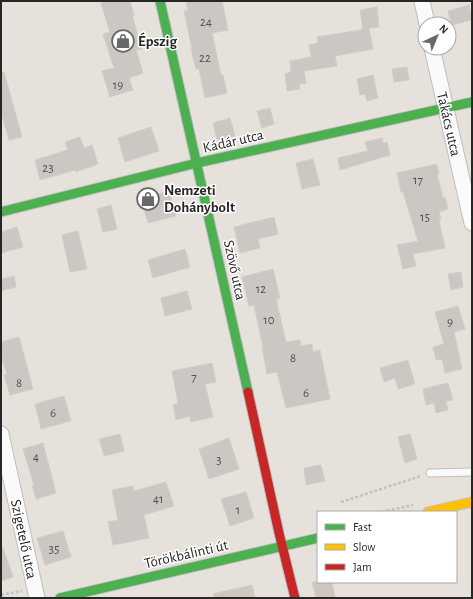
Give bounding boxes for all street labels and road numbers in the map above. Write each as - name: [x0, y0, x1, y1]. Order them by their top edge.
- street label: Takács utca: [434, 91, 463, 158]
- street label: Kádár utca: [201, 127, 265, 156]
- street label: Szövő utca: [221, 239, 248, 302]
- street label: Szigetelő utca: [8, 498, 39, 580]
- street label: Törökbálinti út: [143, 537, 230, 571]

